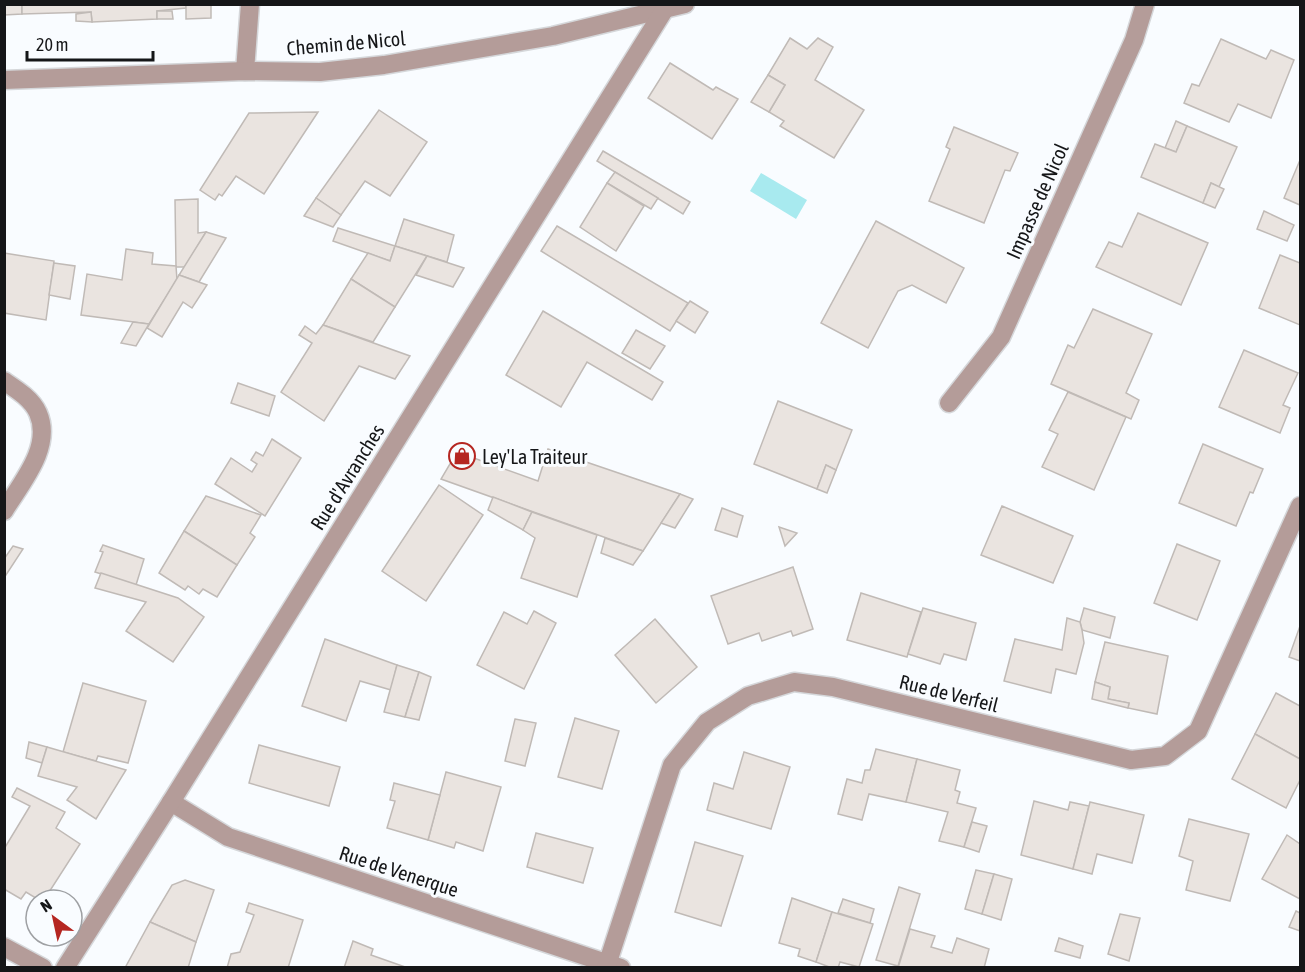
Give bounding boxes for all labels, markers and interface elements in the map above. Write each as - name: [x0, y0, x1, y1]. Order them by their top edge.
- scale bar: [27, 24, 153, 62]
- street label: Chemin de Nicol: [286, 26, 407, 60]
- text: 20 m: [36, 34, 68, 55]
- street label: Impasse de Nicol: [1001, 139, 1073, 262]
- street label: Rue d'Avranches: [305, 420, 389, 534]
- shop icon: Ley'La Traiteur: [447, 441, 477, 471]
- place label: Ley'La Traiteur: [482, 445, 588, 468]
- street label: Rue de Verfeil: [897, 670, 1002, 717]
- street label: Rue de Venerque: [336, 841, 462, 901]
- north arrow: [24, 888, 84, 948]
- text: N: [37, 895, 55, 916]

